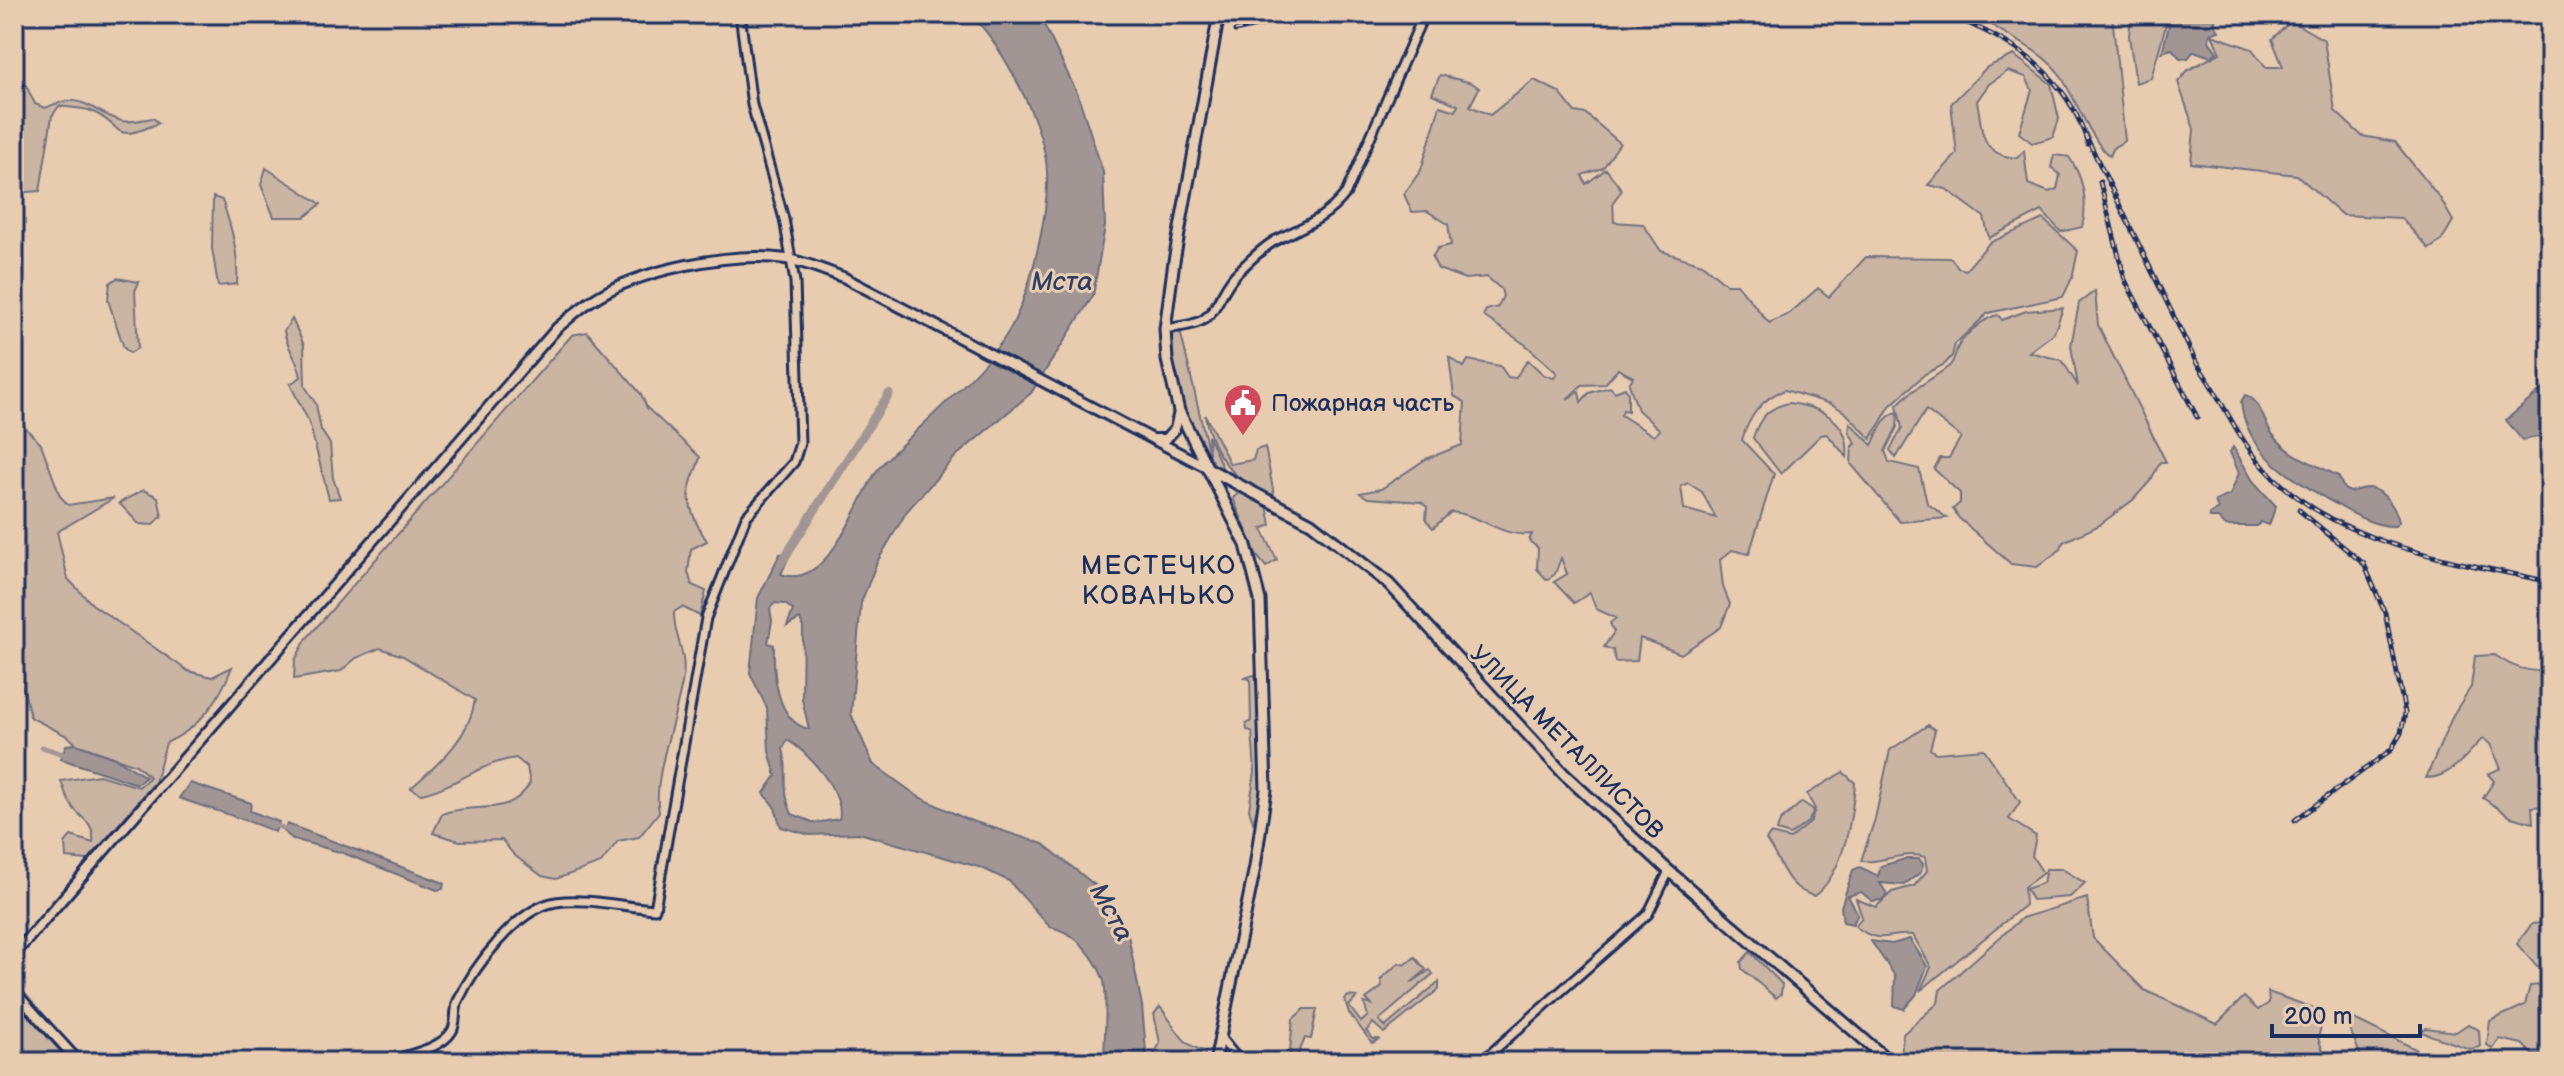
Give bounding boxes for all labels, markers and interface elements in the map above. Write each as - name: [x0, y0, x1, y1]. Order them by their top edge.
- water label: Мста: [1031, 267, 1093, 298]
- public building icon: Пожарная часть: [1222, 382, 1264, 437]
- place label: Пожарная часть: [1271, 389, 1454, 418]
- district label: МЕСТЕЧКО КОВАНЬКО: [1081, 551, 1237, 612]
- street label: УЛИЦА МЕТАЛЛИСТОВ: [1464, 639, 1670, 845]
- water label: Мста: [1082, 878, 1139, 947]
- scale bar: [2272, 988, 2420, 1038]
- text: 200 m: [2284, 1002, 2353, 1031]

